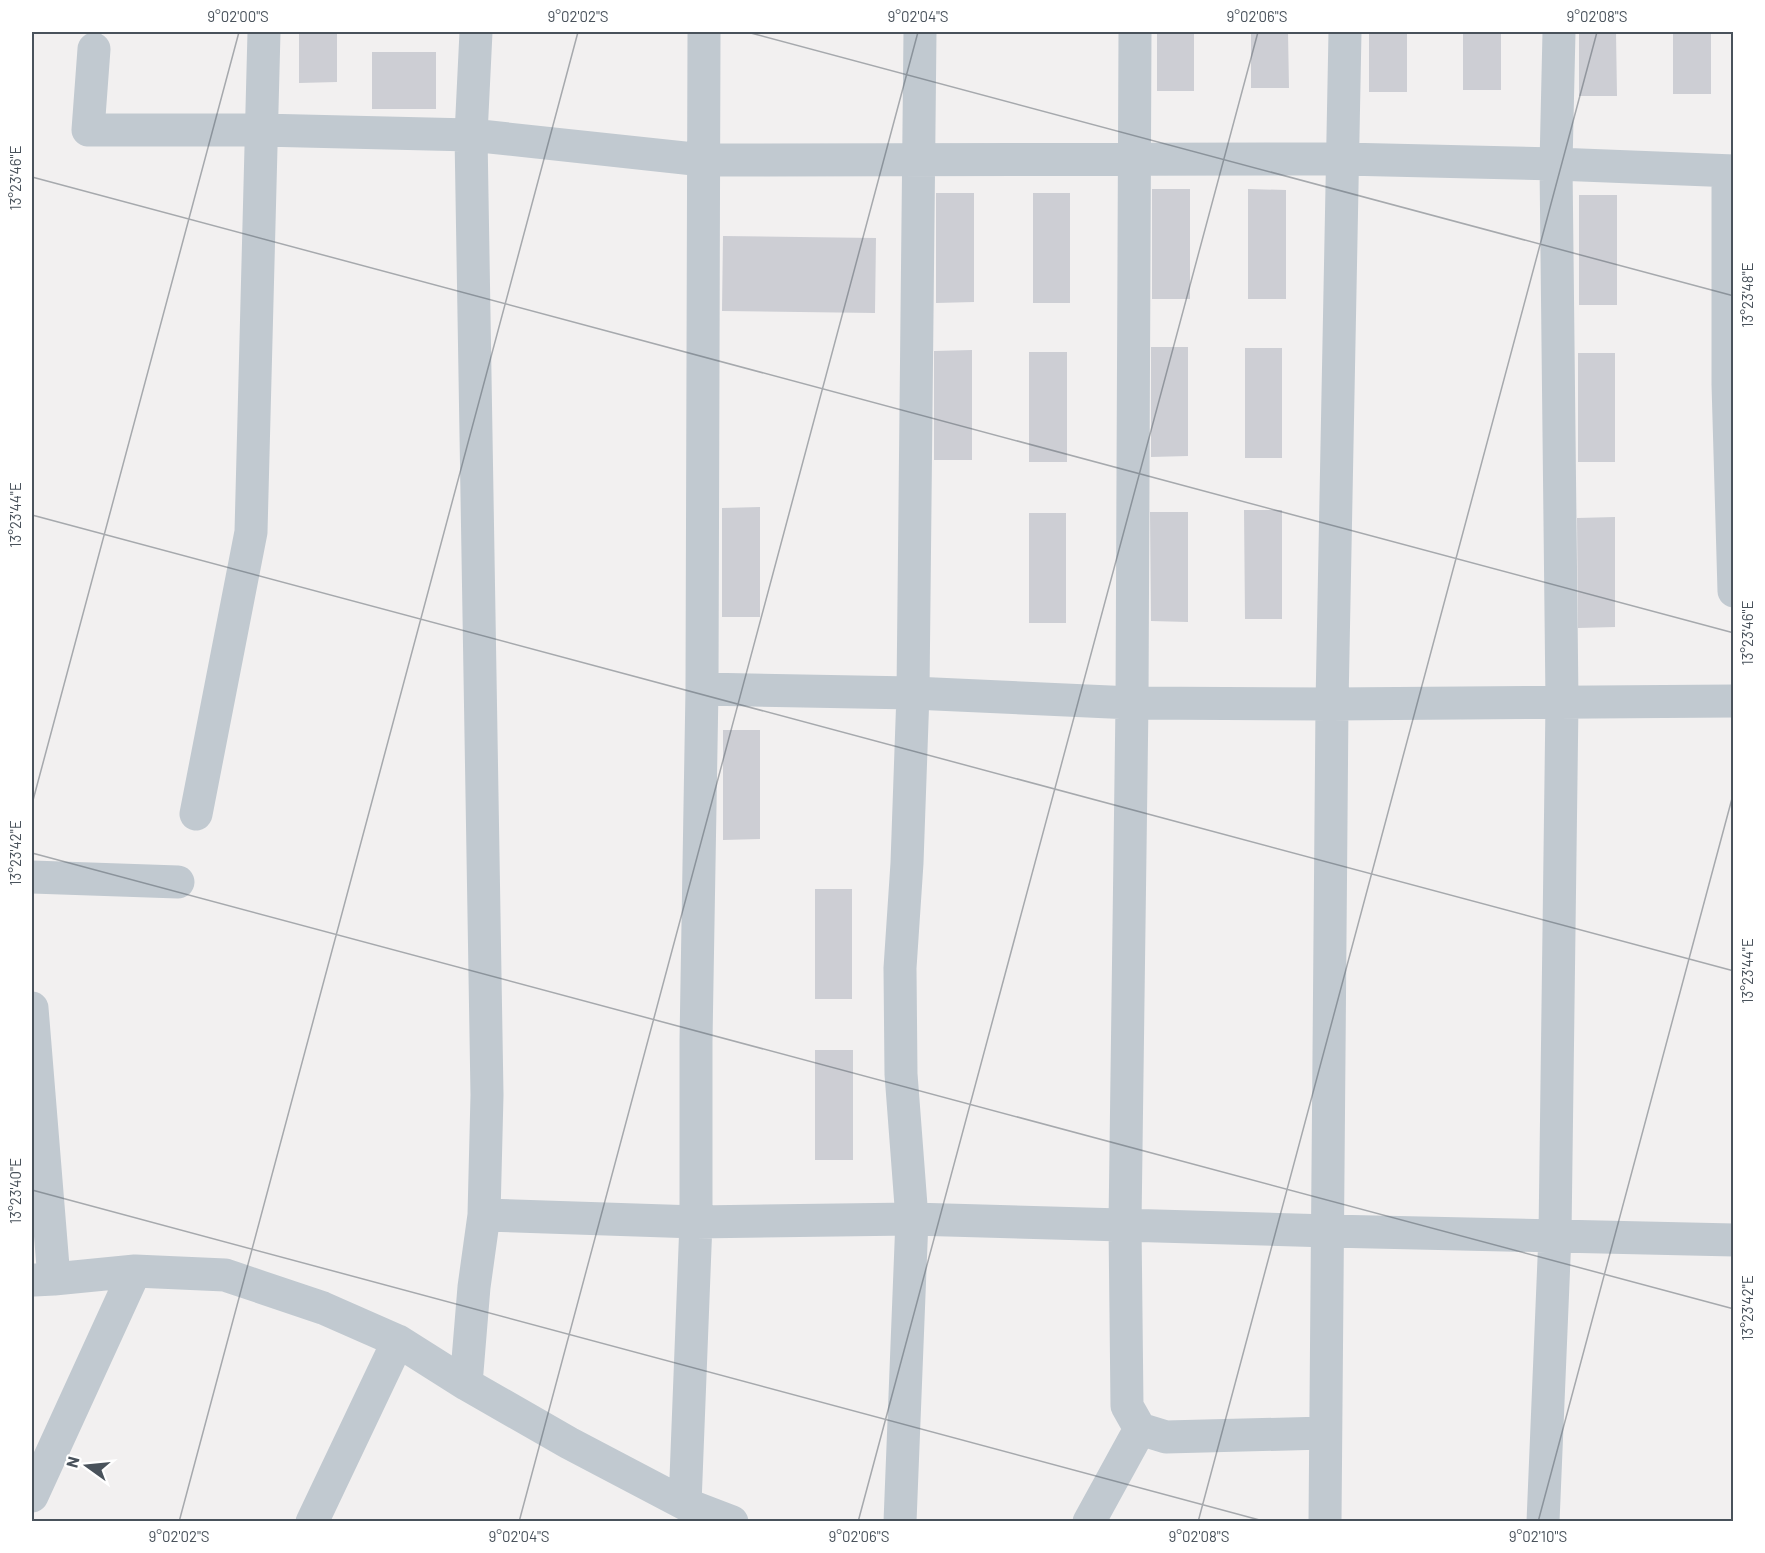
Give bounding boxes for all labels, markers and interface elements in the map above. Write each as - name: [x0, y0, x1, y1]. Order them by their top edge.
- text: 9°02'00"S: [207, 7, 269, 25]
- text: 9°02'02"S: [547, 7, 609, 25]
- text: 9°02'04"S: [887, 7, 949, 25]
- text: 9°02'06"S: [1227, 7, 1287, 25]
- text: 9°02'08"S: [1566, 7, 1628, 25]
- text: 13°23'46"E: [6, 145, 24, 211]
- text: 13°23'48"E: [1738, 262, 1756, 328]
- text: 13°23'44"E: [6, 482, 24, 548]
- text: 13°23'46"E: [1738, 600, 1756, 666]
- text: 13°23'42"E: [6, 820, 24, 886]
- text: 13°23'44"E: [1738, 938, 1756, 1004]
- text: 13°23'40"E: [6, 1158, 24, 1224]
- text: 13°23'42"E: [1738, 1275, 1756, 1341]
- north arrow: [57, 1436, 117, 1496]
- text: N: [61, 1454, 83, 1470]
- text: 9°02'02"S: [148, 1527, 210, 1545]
- text: 9°02'04"S: [488, 1527, 550, 1545]
- text: 9°02'06"S: [829, 1527, 889, 1545]
- text: 9°02'08"S: [1168, 1527, 1230, 1545]
- text: 9°02'10"S: [1509, 1527, 1567, 1545]

